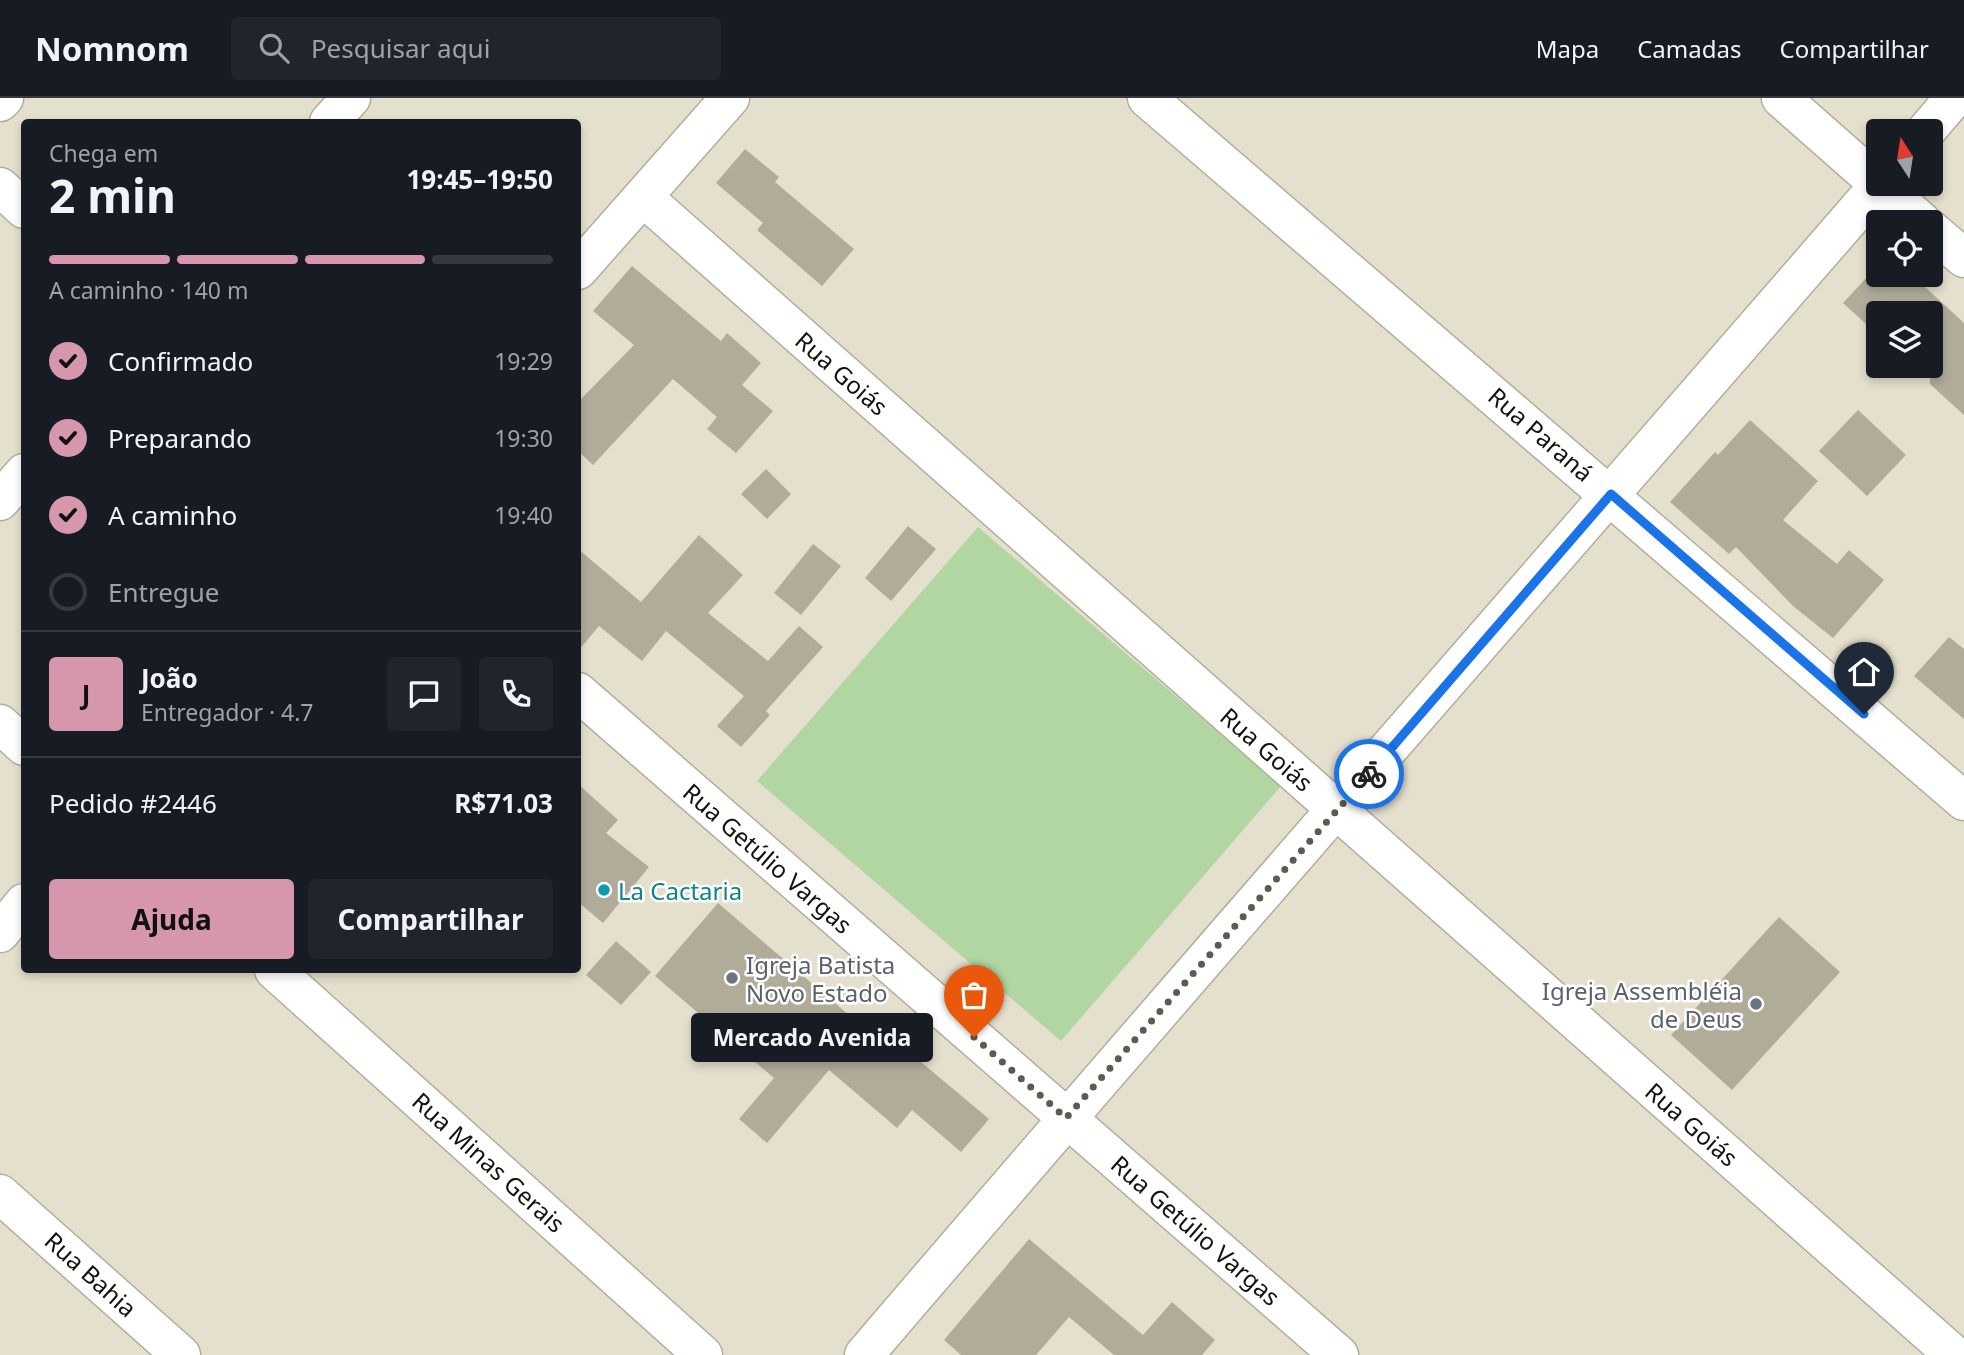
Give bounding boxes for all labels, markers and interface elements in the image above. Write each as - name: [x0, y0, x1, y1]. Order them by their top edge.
- search box: [231, 17, 721, 80]
- text: Nomnom: [35, 26, 189, 71]
- icon: search: [255, 29, 293, 67]
- text: Pesquisar aqui: [311, 30, 490, 66]
- text: Mapa: [1536, 32, 1599, 65]
- text: Camadas: [1637, 32, 1741, 65]
- text: Compartilhar: [1779, 32, 1929, 65]
- north arrow: [1866, 119, 1942, 196]
- map controls: [1866, 119, 1943, 378]
- text: Chega em: [49, 137, 158, 169]
- text: 19:45–19:50: [406, 161, 553, 197]
- text: 2 min: [49, 164, 176, 226]
- button: locate: [1866, 210, 1943, 287]
- text: A caminho · 140 m: [49, 274, 248, 306]
- button: layers: [1866, 301, 1943, 378]
- street label: Rua Goiás: [789, 324, 895, 422]
- icon: check: [49, 342, 87, 380]
- text: Confirmado: [108, 343, 253, 379]
- text: 19:29: [494, 345, 553, 377]
- street label: Rua Paraná: [1482, 379, 1600, 489]
- icon: check: [49, 419, 87, 457]
- text: Preparando: [108, 420, 252, 456]
- text: 19:30: [494, 422, 553, 454]
- icon: check: [49, 496, 87, 534]
- text: A caminho: [108, 497, 237, 533]
- text: 19:40: [494, 499, 553, 531]
- text: Entregue: [108, 574, 220, 610]
- pin: [1834, 642, 1894, 714]
- icon: home: [1845, 653, 1883, 691]
- button: chat: [387, 657, 461, 731]
- button: phone: [479, 657, 553, 731]
- text: João: [141, 660, 198, 696]
- text: J: [82, 676, 90, 712]
- text: Entregador · 4.7: [141, 696, 314, 728]
- street label: Rua Goiás: [1214, 700, 1320, 798]
- courier: [1334, 739, 1404, 809]
- icon: bike: [1350, 755, 1388, 793]
- street label: Rua Getúlio Vargas: [676, 775, 860, 941]
- text: Pedido #2446: [49, 785, 217, 821]
- text: R$71.03: [454, 785, 553, 821]
- place label: La Cactaria: [618, 874, 742, 907]
- button: Ajuda: [49, 879, 294, 959]
- button: Compartilhar: [308, 879, 553, 959]
- marker: La Cactaria: [596, 882, 612, 898]
- place label: Igreja Batista Novo Estado: [746, 948, 895, 1009]
- pin: [944, 965, 1004, 1037]
- marker: Igreja Batista Novo Estado: [724, 970, 740, 986]
- place label: Igreja Assembléia de Deus: [1542, 974, 1742, 1035]
- icon: bag: [955, 976, 993, 1014]
- marker: Igreja Assembléia de Deus: [1748, 996, 1764, 1012]
- callout: Mercado Avenida: [690, 1012, 932, 1062]
- text: Mercado Avenida: [713, 1021, 911, 1053]
- street label: Rua Goiás: [1639, 1075, 1745, 1173]
- street label: Rua Minas Gerais: [405, 1084, 573, 1240]
- street label: Rua Getúlio Vargas: [1104, 1147, 1288, 1313]
- street label: Rua Bahia: [38, 1224, 144, 1324]

